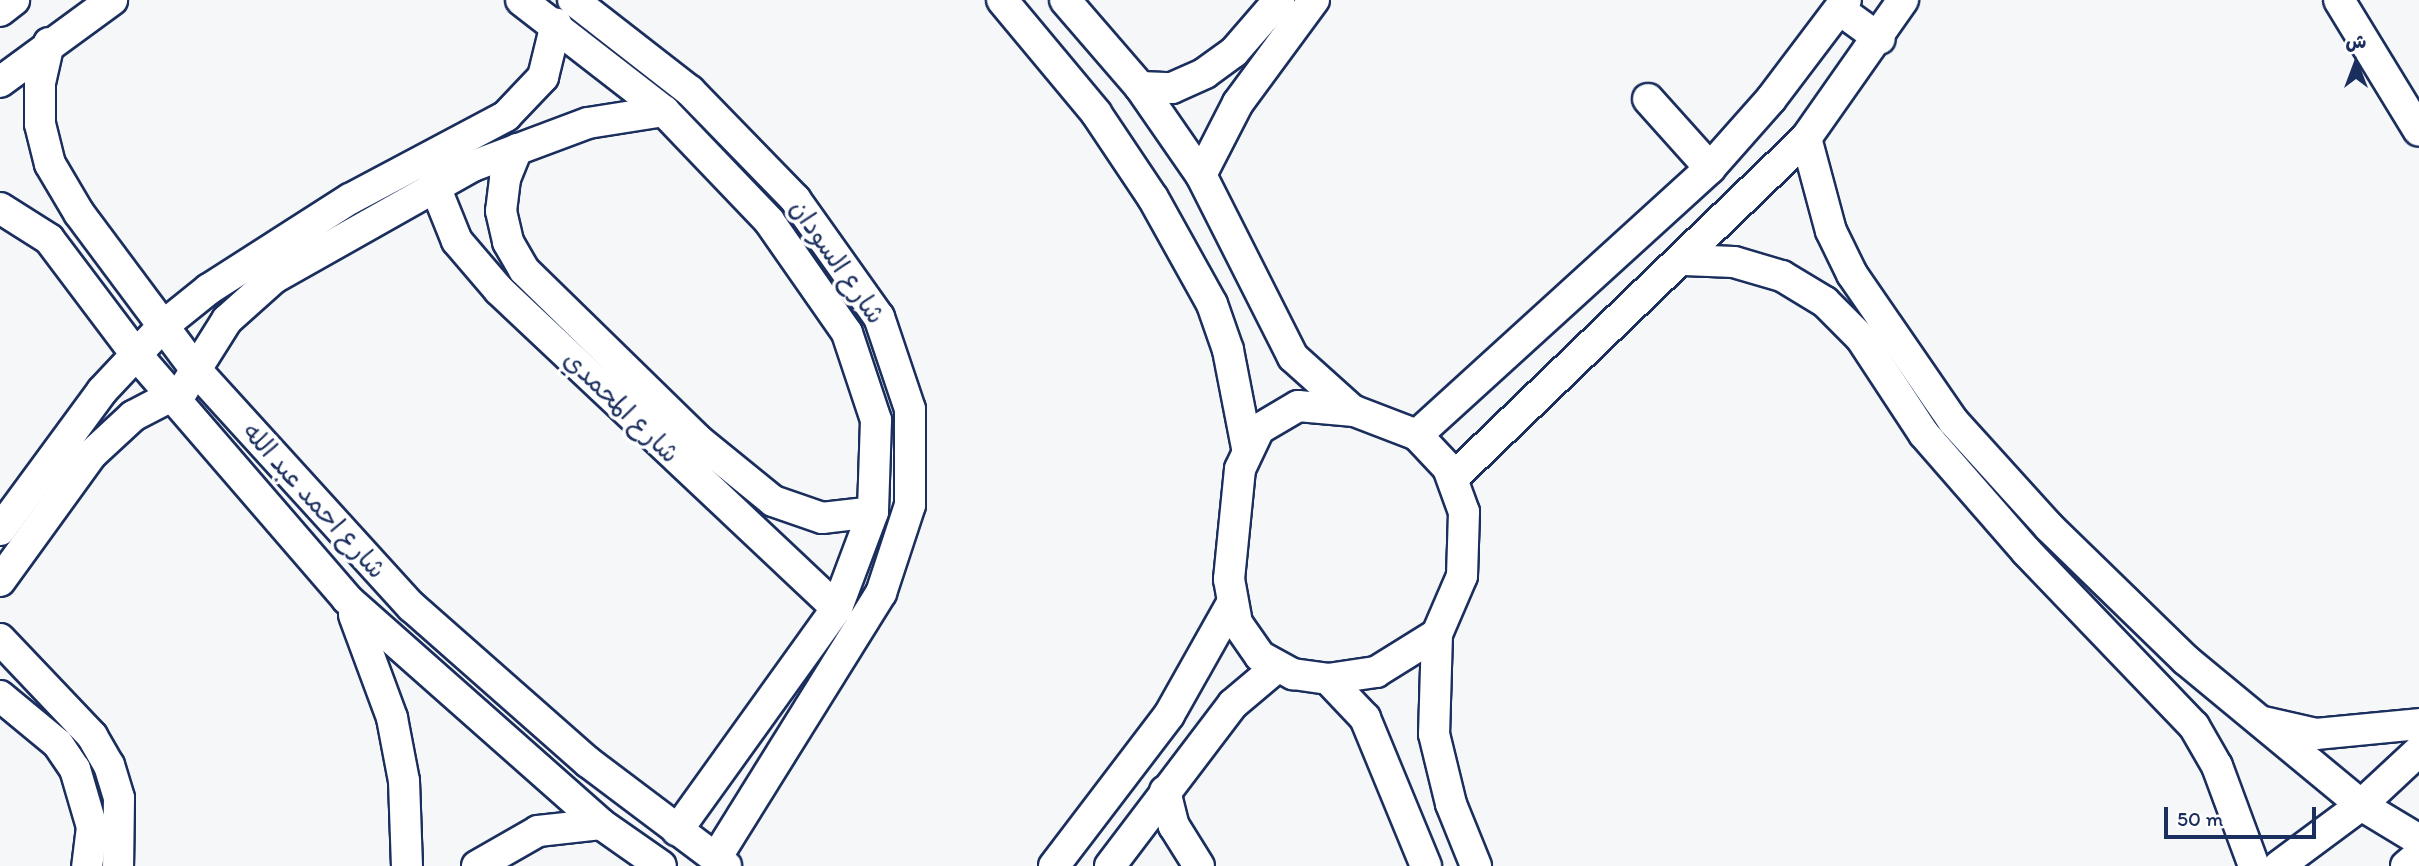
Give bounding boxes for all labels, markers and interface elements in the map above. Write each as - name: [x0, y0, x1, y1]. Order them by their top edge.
- north arrow: [2321, 28, 2391, 98]
- text: ش: [2346, 30, 2366, 53]
- street label: شارع السودان: [783, 194, 891, 330]
- street label: شارع المحمدي: [557, 344, 685, 470]
- street label: شارع احمد عبد الله: [236, 417, 392, 585]
- scale bar: [2167, 792, 2319, 836]
- text: 50 m: [2177, 806, 2223, 831]

